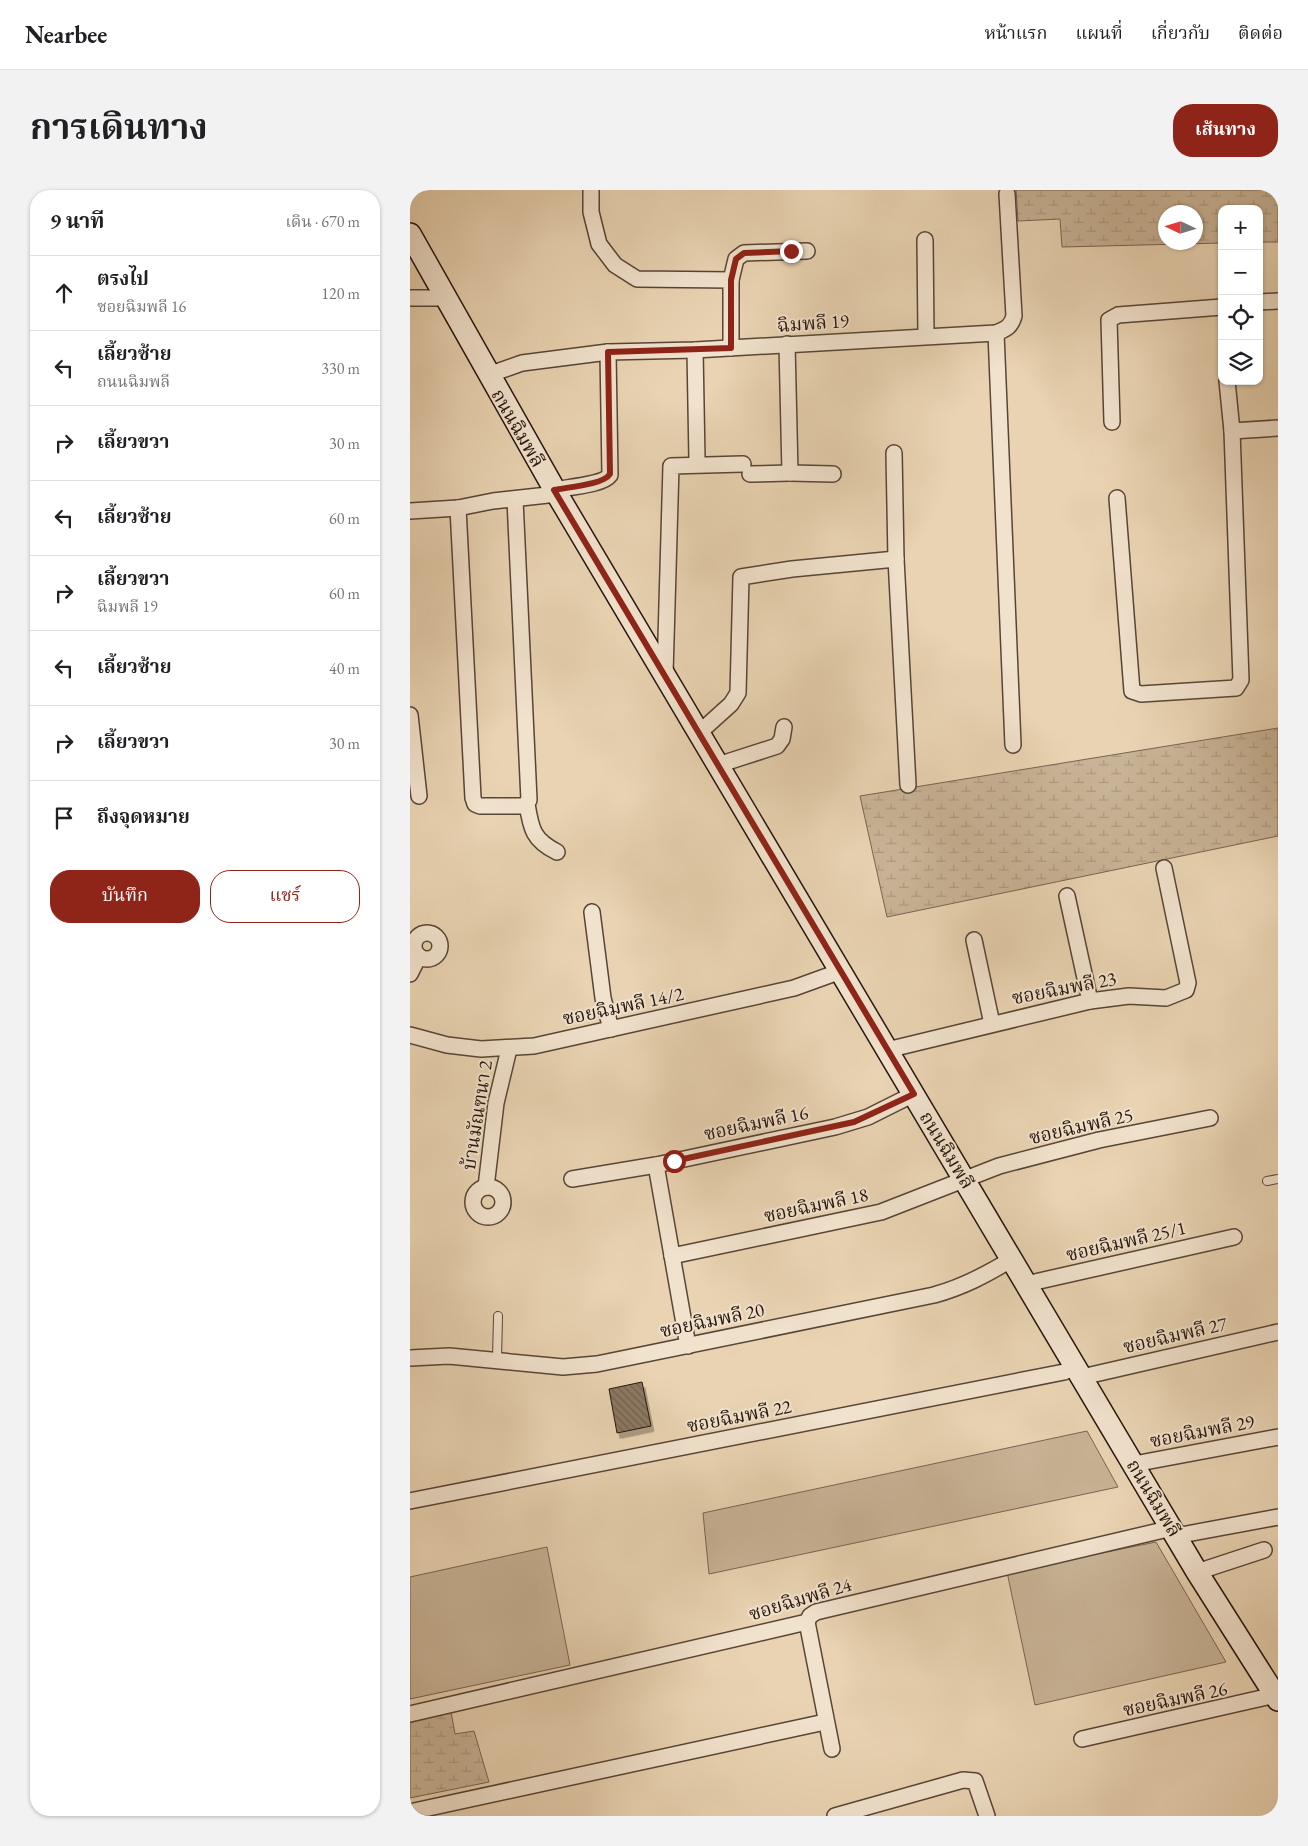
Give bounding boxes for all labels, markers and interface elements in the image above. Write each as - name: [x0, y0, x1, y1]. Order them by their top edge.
- text: Nearbee: [25, 19, 107, 50]
- text: หน้าแรก: [984, 21, 1047, 44]
- text: แผนที่: [1075, 21, 1123, 44]
- text: เกี่ยวกับ: [1151, 21, 1210, 44]
- text: ติดต่อ: [1238, 21, 1283, 44]
- text: การเดินทาง: [30, 104, 208, 149]
- button: เส้นทาง: [1173, 104, 1278, 157]
- north arrow: [1158, 205, 1203, 250]
- map controls: [1218, 205, 1263, 385]
- button: +: [1218, 205, 1263, 250]
- text: 9 นาที: [50, 207, 104, 234]
- text: เดิน · 670 m: [285, 211, 360, 232]
- route end: [780, 240, 803, 263]
- button: −: [1218, 250, 1263, 295]
- text: ตรงไป: [97, 266, 149, 291]
- icon: ahead: [50, 279, 78, 307]
- text: 120 m: [321, 283, 360, 304]
- button: locate: [1218, 295, 1263, 340]
- text: ซอยฉิมพลี 16: [97, 296, 186, 317]
- street label: ฉิมพลี 19: [776, 308, 850, 338]
- button: layers: [1218, 340, 1263, 385]
- text: เลี้ยวซ้าย: [97, 341, 171, 366]
- icon: left: [50, 354, 78, 382]
- text: 330 m: [321, 358, 360, 379]
- text: ถนนฉิมพลี: [97, 371, 170, 392]
- street label: ถนนฉิมพลี: [485, 384, 551, 472]
- icon: right: [50, 429, 78, 457]
- text: เลี้ยวขวา: [97, 429, 169, 454]
- text: 30 m: [329, 433, 360, 454]
- icon: left: [50, 504, 78, 532]
- text: เลี้ยวซ้าย: [97, 504, 171, 529]
- text: 60 m: [329, 508, 360, 529]
- text: เลี้ยวขวา: [97, 566, 169, 591]
- icon: right: [50, 579, 78, 607]
- text: 60 m: [329, 583, 360, 604]
- text: ฉิมพลี 19: [97, 596, 158, 617]
- icon: left: [50, 654, 78, 682]
- text: เลี้ยวซ้าย: [97, 654, 171, 679]
- text: 40 m: [329, 658, 360, 679]
- icon: right: [50, 729, 78, 757]
- text: เลี้ยวขวา: [97, 729, 169, 754]
- text: 30 m: [329, 733, 360, 754]
- icon: arrive: [50, 804, 78, 832]
- text: ถึงจุดหมาย: [97, 804, 190, 829]
- button: บันทึก: [50, 870, 200, 923]
- button: แชร์: [210, 870, 360, 923]
- street label: ซอยฉิมพลี 23: [1010, 966, 1118, 1010]
- street label: ซอยฉิมพลี 14/2: [560, 981, 686, 1031]
- street label: บ้านมัณฑนา 2: [456, 1058, 498, 1172]
- street label: ซอยฉิมพลี 16: [702, 1100, 810, 1146]
- street label: ซอยฉิมพลี 25: [1027, 1102, 1135, 1150]
- street label: ถนนฉิมพลี: [914, 1106, 980, 1194]
- route start: [663, 1150, 686, 1173]
- street label: ซอยฉิมพลี 18: [762, 1182, 870, 1228]
- street label: ซอยฉิมพลี 25/1: [1063, 1215, 1189, 1267]
- street label: ซอยฉิมพลี 20: [658, 1297, 766, 1343]
- street label: ซอยฉิมพลี 27: [1121, 1311, 1230, 1359]
- street label: ซอยฉิมพลี 22: [685, 1394, 793, 1438]
- street label: ซอยฉิมพลี 29: [1148, 1409, 1256, 1453]
- street label: ถนนฉิมพลี: [1121, 1454, 1187, 1542]
- street label: ซอยฉิมพลี 24: [746, 1571, 855, 1626]
- street label: ซอยฉิมพลี 26: [1121, 1676, 1229, 1722]

